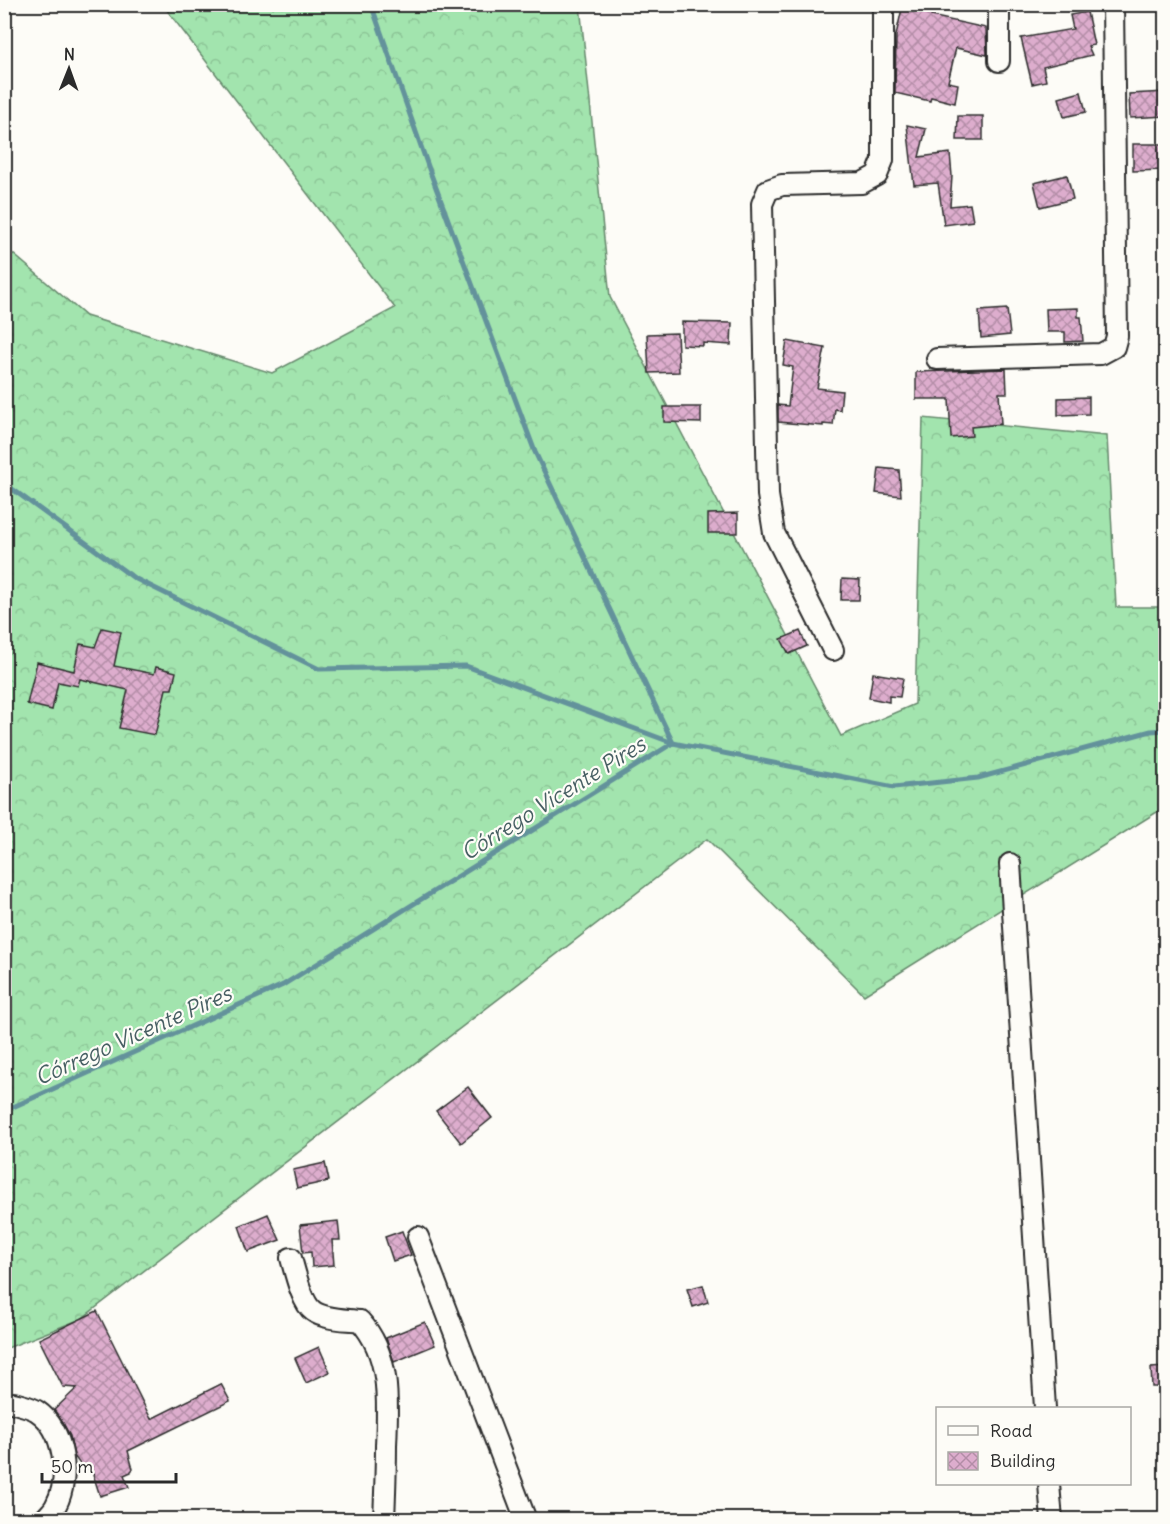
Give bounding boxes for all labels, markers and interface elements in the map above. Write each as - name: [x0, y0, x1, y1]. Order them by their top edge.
- north arrow: [39, 39, 99, 99]
- text: N: [64, 44, 75, 64]
- water label: Córrego Vicente Pires: [456, 729, 652, 866]
- water label: Córrego Vicente Pires: [30, 978, 237, 1091]
- legend: [936, 1407, 1131, 1485]
- text: Road: [990, 1419, 1033, 1442]
- scale bar: [42, 1446, 176, 1484]
- text: Building: [990, 1449, 1055, 1472]
- text: 50 m: [51, 1455, 93, 1478]

